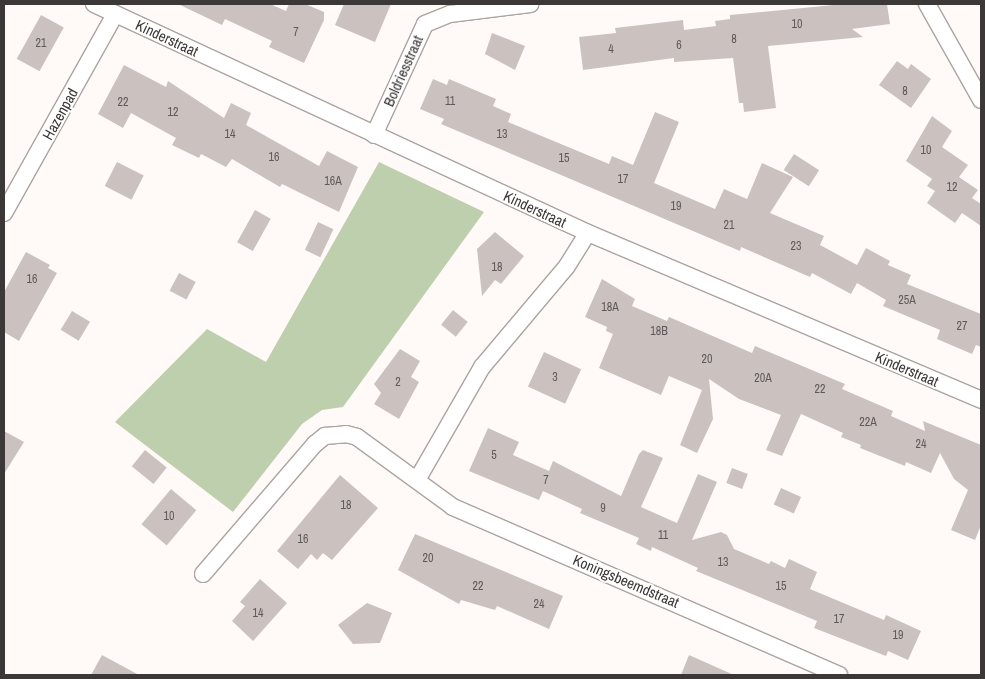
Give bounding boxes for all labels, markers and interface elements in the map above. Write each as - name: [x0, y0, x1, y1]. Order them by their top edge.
- street label: Kinderstraat: [133, 16, 201, 60]
- house number: 10: [792, 18, 802, 32]
- house number: 7: [293, 26, 299, 40]
- street label: Boldriesstraat: [379, 33, 427, 109]
- house number: 8: [731, 33, 737, 47]
- house number: 21: [36, 37, 46, 51]
- house number: 6: [676, 39, 682, 53]
- house number: 4: [608, 43, 614, 57]
- street label: Hazenpad: [39, 85, 81, 143]
- house number: 8: [902, 85, 908, 99]
- house number: 11: [445, 95, 455, 109]
- house number: 22: [118, 96, 128, 110]
- house number: 12: [168, 106, 178, 120]
- house number: 14: [225, 128, 235, 142]
- house number: 13: [497, 128, 507, 142]
- house number: 10: [921, 144, 931, 158]
- house number: 16: [269, 151, 279, 165]
- house number: 15: [559, 152, 569, 166]
- house number: 17: [618, 173, 628, 187]
- house number: 16A: [324, 175, 342, 189]
- house number: 12: [947, 181, 957, 195]
- street label: Kinderstraat: [501, 187, 569, 231]
- house number: 19: [671, 200, 681, 214]
- house number: 21: [724, 219, 734, 233]
- house number: 23: [791, 240, 801, 254]
- house number: 18: [492, 261, 502, 275]
- house number: 16: [27, 273, 37, 287]
- house number: 25A: [898, 294, 916, 308]
- house number: 18A: [601, 301, 619, 315]
- house number: 27: [957, 320, 967, 334]
- house number: 18B: [650, 325, 668, 339]
- street label: Kinderstraat: [873, 348, 941, 390]
- house number: 20: [702, 353, 712, 367]
- house number: 3: [552, 371, 558, 385]
- house number: 20A: [754, 372, 772, 386]
- house number: 2: [395, 376, 401, 390]
- house number: 22: [815, 383, 825, 397]
- house number: 22A: [859, 416, 877, 430]
- house number: 24: [916, 438, 926, 452]
- house number: 5: [491, 449, 497, 463]
- house number: 7: [543, 474, 549, 488]
- house number: 18: [341, 499, 351, 513]
- house number: 9: [600, 502, 606, 516]
- house number: 10: [164, 510, 174, 524]
- house number: 11: [658, 529, 668, 543]
- house number: 16: [298, 533, 308, 547]
- street label: Koningsbeemdstraat: [570, 551, 682, 611]
- house number: 20: [423, 552, 433, 566]
- house number: 13: [718, 556, 728, 570]
- house number: 22: [473, 580, 483, 594]
- house number: 15: [776, 580, 786, 594]
- house number: 24: [534, 598, 544, 612]
- house number: 14: [253, 607, 263, 621]
- house number: 17: [834, 613, 844, 627]
- house number: 19: [893, 629, 903, 643]

